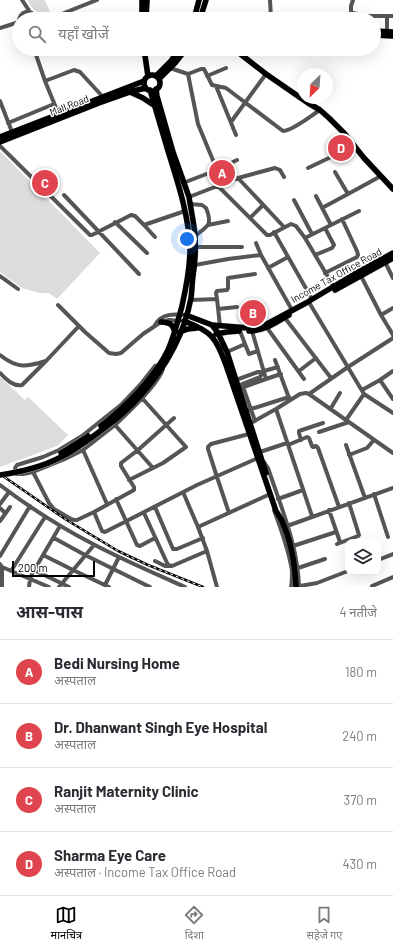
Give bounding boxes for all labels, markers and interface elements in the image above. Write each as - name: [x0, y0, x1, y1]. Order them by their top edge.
- search box: [12, 12, 381, 56]
- icon: search: [26, 23, 48, 45]
- text: यहाँ खोजें: [58, 24, 109, 42]
- north arrow: [297, 68, 333, 104]
- street label: Mall Road: [48, 92, 90, 118]
- pin: D: [328, 133, 354, 163]
- pin: A: [209, 158, 235, 188]
- pin: C: [32, 168, 58, 198]
- your location: [177, 229, 197, 249]
- street label: Income Tax Office Road: [289, 245, 383, 305]
- pin: B: [240, 298, 266, 328]
- map controls: [345, 539, 381, 575]
- button: layers: [345, 539, 381, 575]
- scale bar: [12, 559, 95, 578]
- text: 200 m: [18, 561, 48, 574]
- text: आस-पास: [16, 601, 83, 621]
- text: 4 नतीजे: [340, 604, 377, 620]
- text: Bedi Nursing Home: [54, 654, 180, 672]
- text: A: [25, 664, 33, 680]
- text: 180 m: [345, 664, 377, 680]
- text: अस्पताल: [54, 672, 96, 688]
- text: Dr. Dhanwant Singh Eye Hospital: [54, 718, 267, 736]
- text: B: [25, 728, 33, 744]
- text: 240 m: [342, 728, 377, 744]
- text: अस्पताल: [54, 736, 96, 752]
- text: Ranjit Maternity Clinic: [54, 782, 199, 800]
- text: C: [25, 792, 33, 808]
- text: 370 m: [343, 792, 377, 808]
- text: अस्पताल: [54, 800, 96, 816]
- text: Sharma Eye Care: [54, 846, 166, 864]
- text: D: [25, 856, 33, 872]
- text: 430 m: [342, 856, 377, 872]
- text: अस्पताल · Income Tax Office Road: [54, 864, 236, 880]
- tab: मानचित्र: [51, 904, 82, 943]
- tab: दिशा: [183, 904, 205, 943]
- tab: सहेजे गए: [306, 904, 342, 943]

